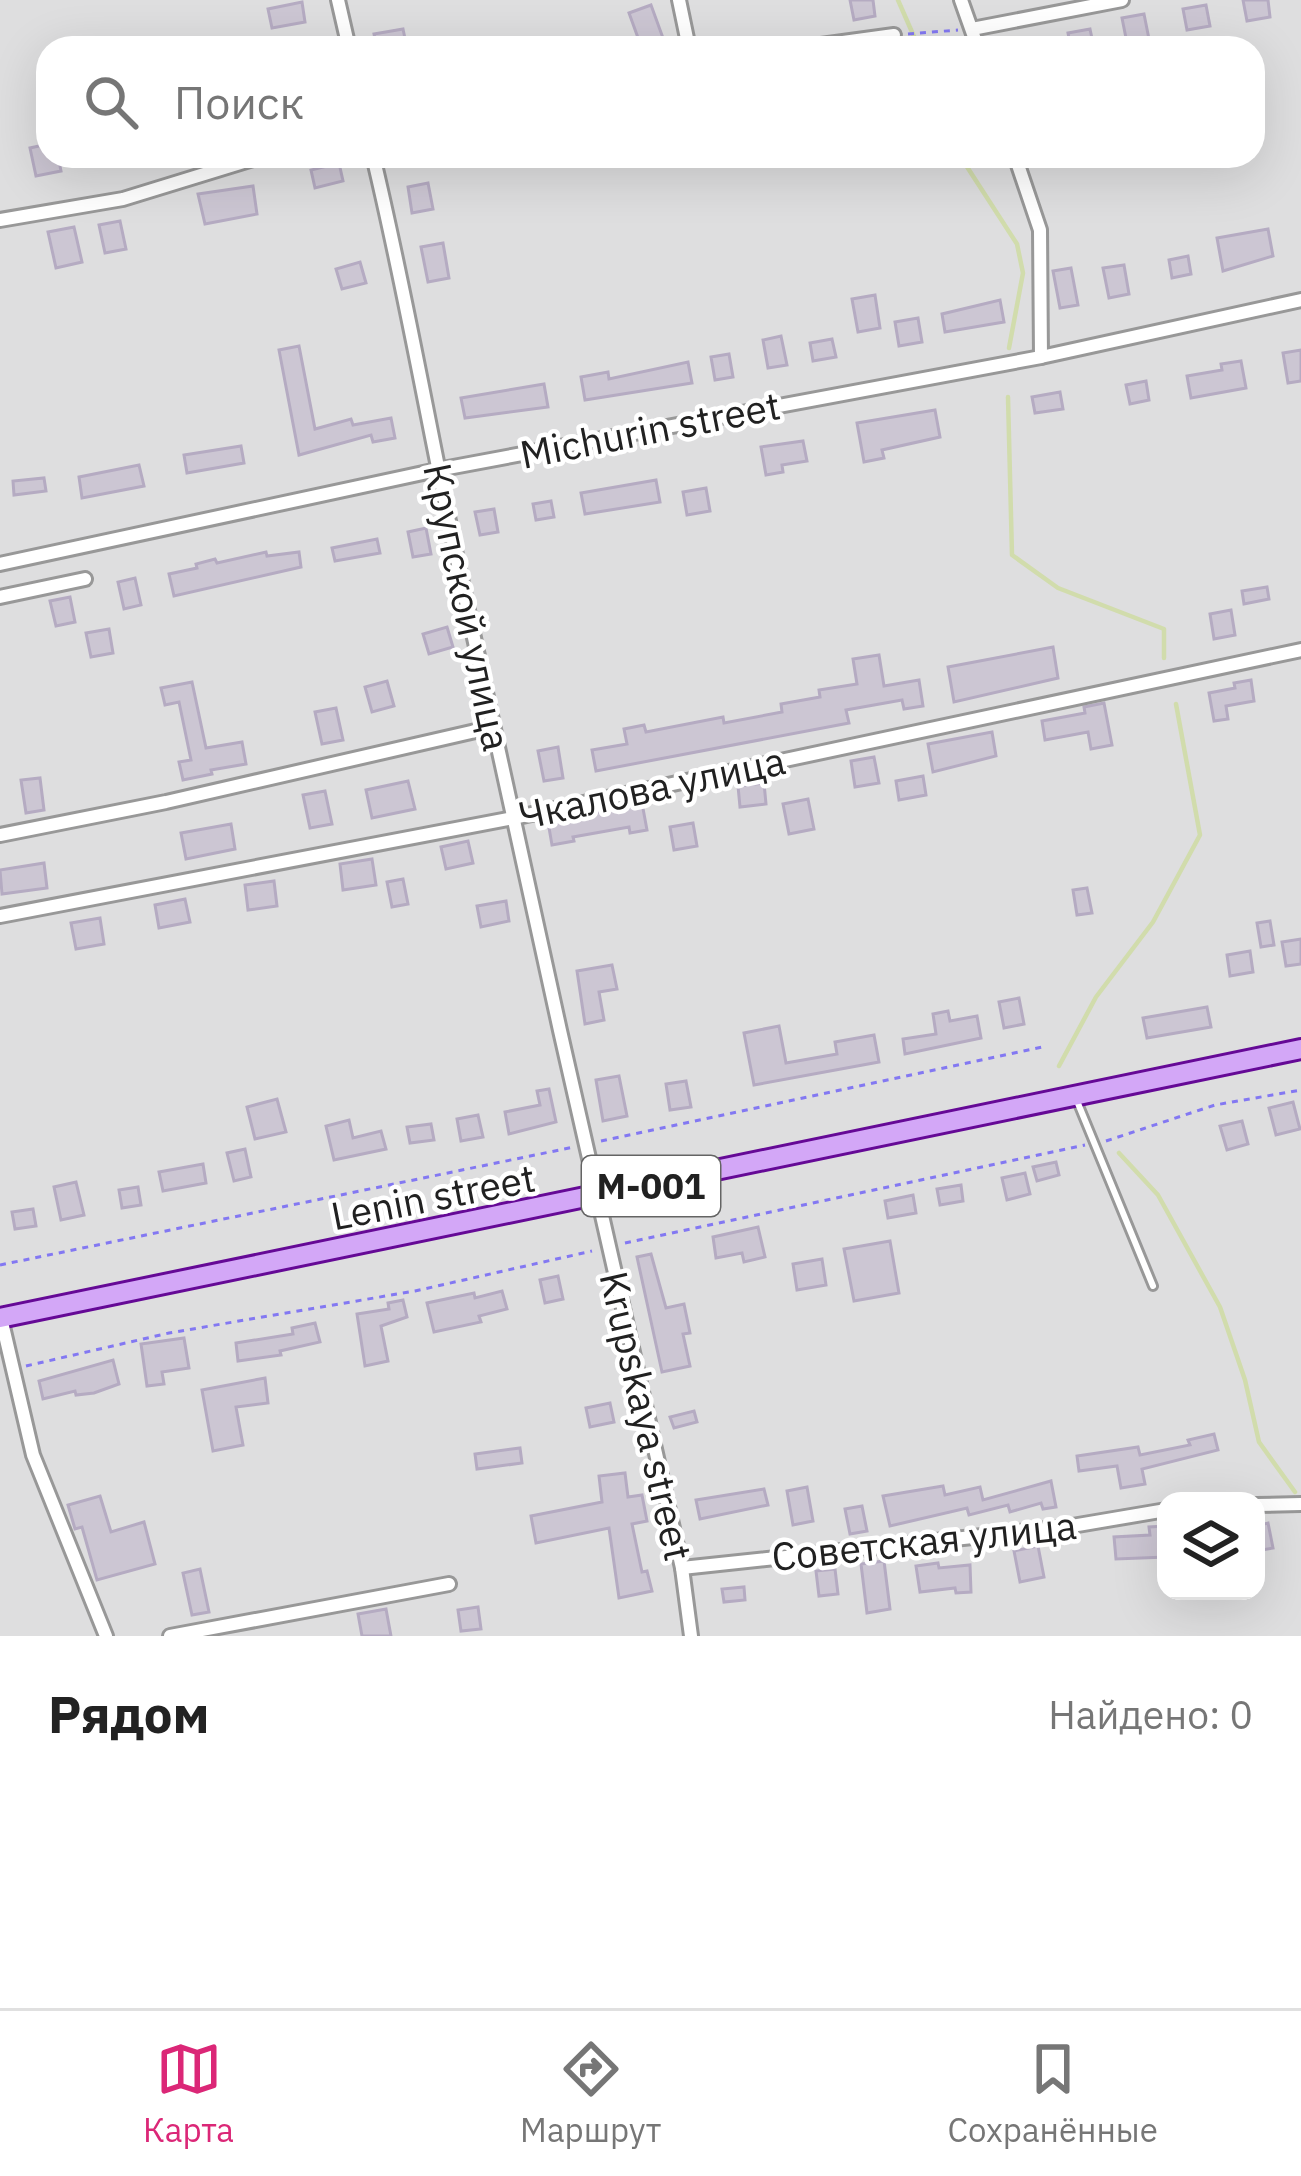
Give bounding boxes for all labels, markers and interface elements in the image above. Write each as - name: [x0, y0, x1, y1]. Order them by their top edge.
- search box: [36, 36, 1265, 168]
- icon: search: [78, 69, 144, 135]
- text: Поиск: [174, 73, 304, 131]
- street label: Michurin street: [516, 379, 784, 480]
- street label: Крупской улица: [412, 459, 523, 755]
- street label: Чкалова улица: [514, 734, 790, 841]
- street label: Lenin street: [327, 1152, 539, 1241]
- road number: М-001: [582, 1156, 720, 1216]
- street label: Krupskaya street: [588, 1266, 705, 1566]
- map controls: [1157, 1492, 1265, 1600]
- button: layers: [1157, 1492, 1265, 1600]
- street label: Советская улица: [769, 1499, 1079, 1582]
- text: Рядом: [48, 1681, 210, 1747]
- text: Найдено: 0: [1048, 1689, 1253, 1740]
- tab: Карта: [143, 2036, 234, 2151]
- tab: Маршрут: [520, 2036, 661, 2151]
- tab: Сохранённые: [947, 2036, 1158, 2151]

